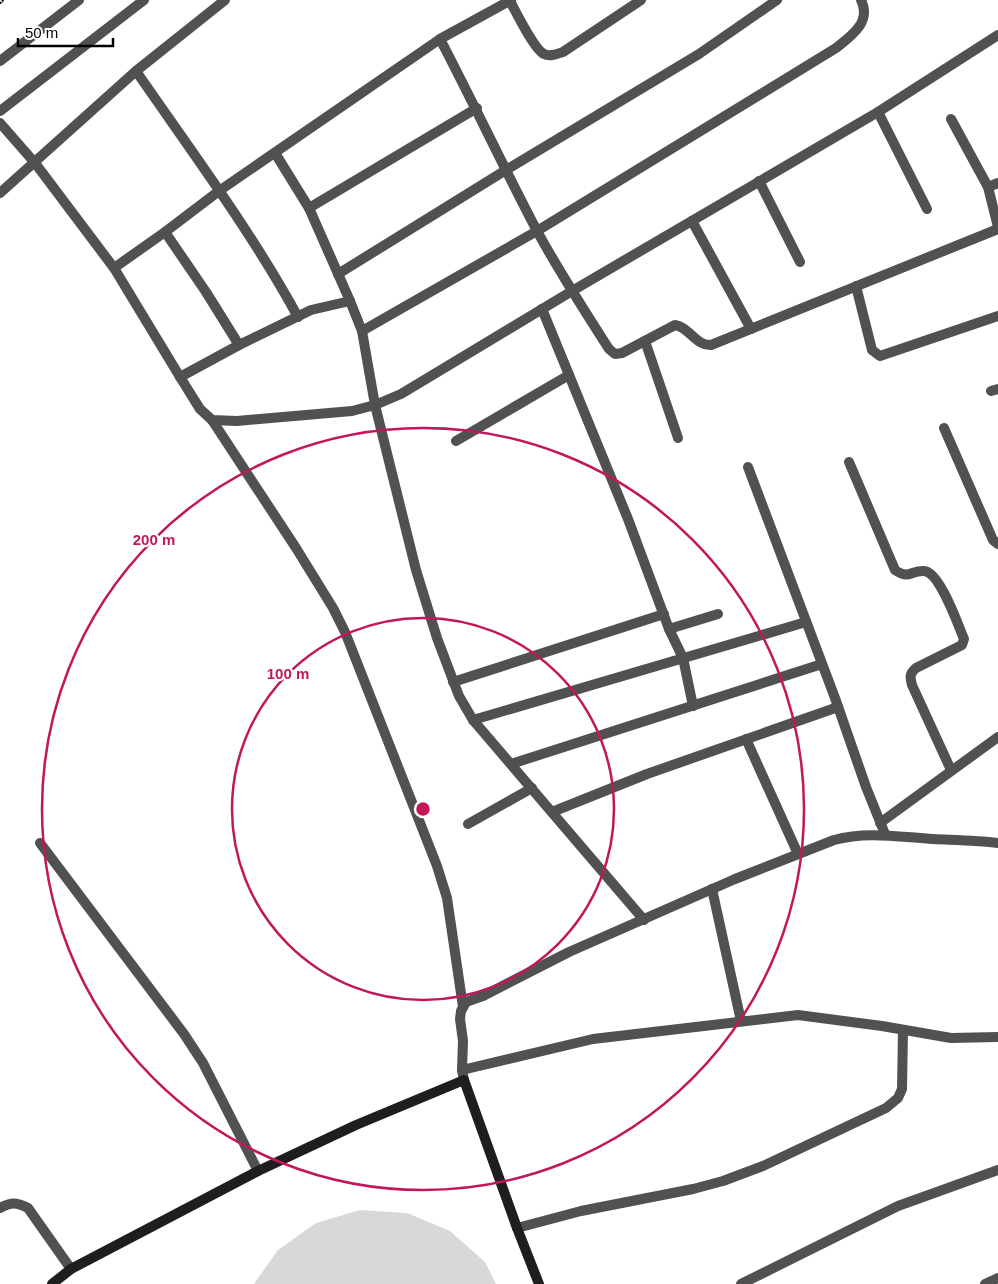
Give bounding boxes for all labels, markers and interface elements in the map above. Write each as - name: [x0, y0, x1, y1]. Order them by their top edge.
- scale bar: [18, 15, 112, 47]
- text: 50 m: [25, 24, 58, 41]
- text: 200 m: [133, 531, 175, 548]
- text: 100 m: [267, 665, 309, 682]
- centre of rings: [414, 800, 432, 818]

